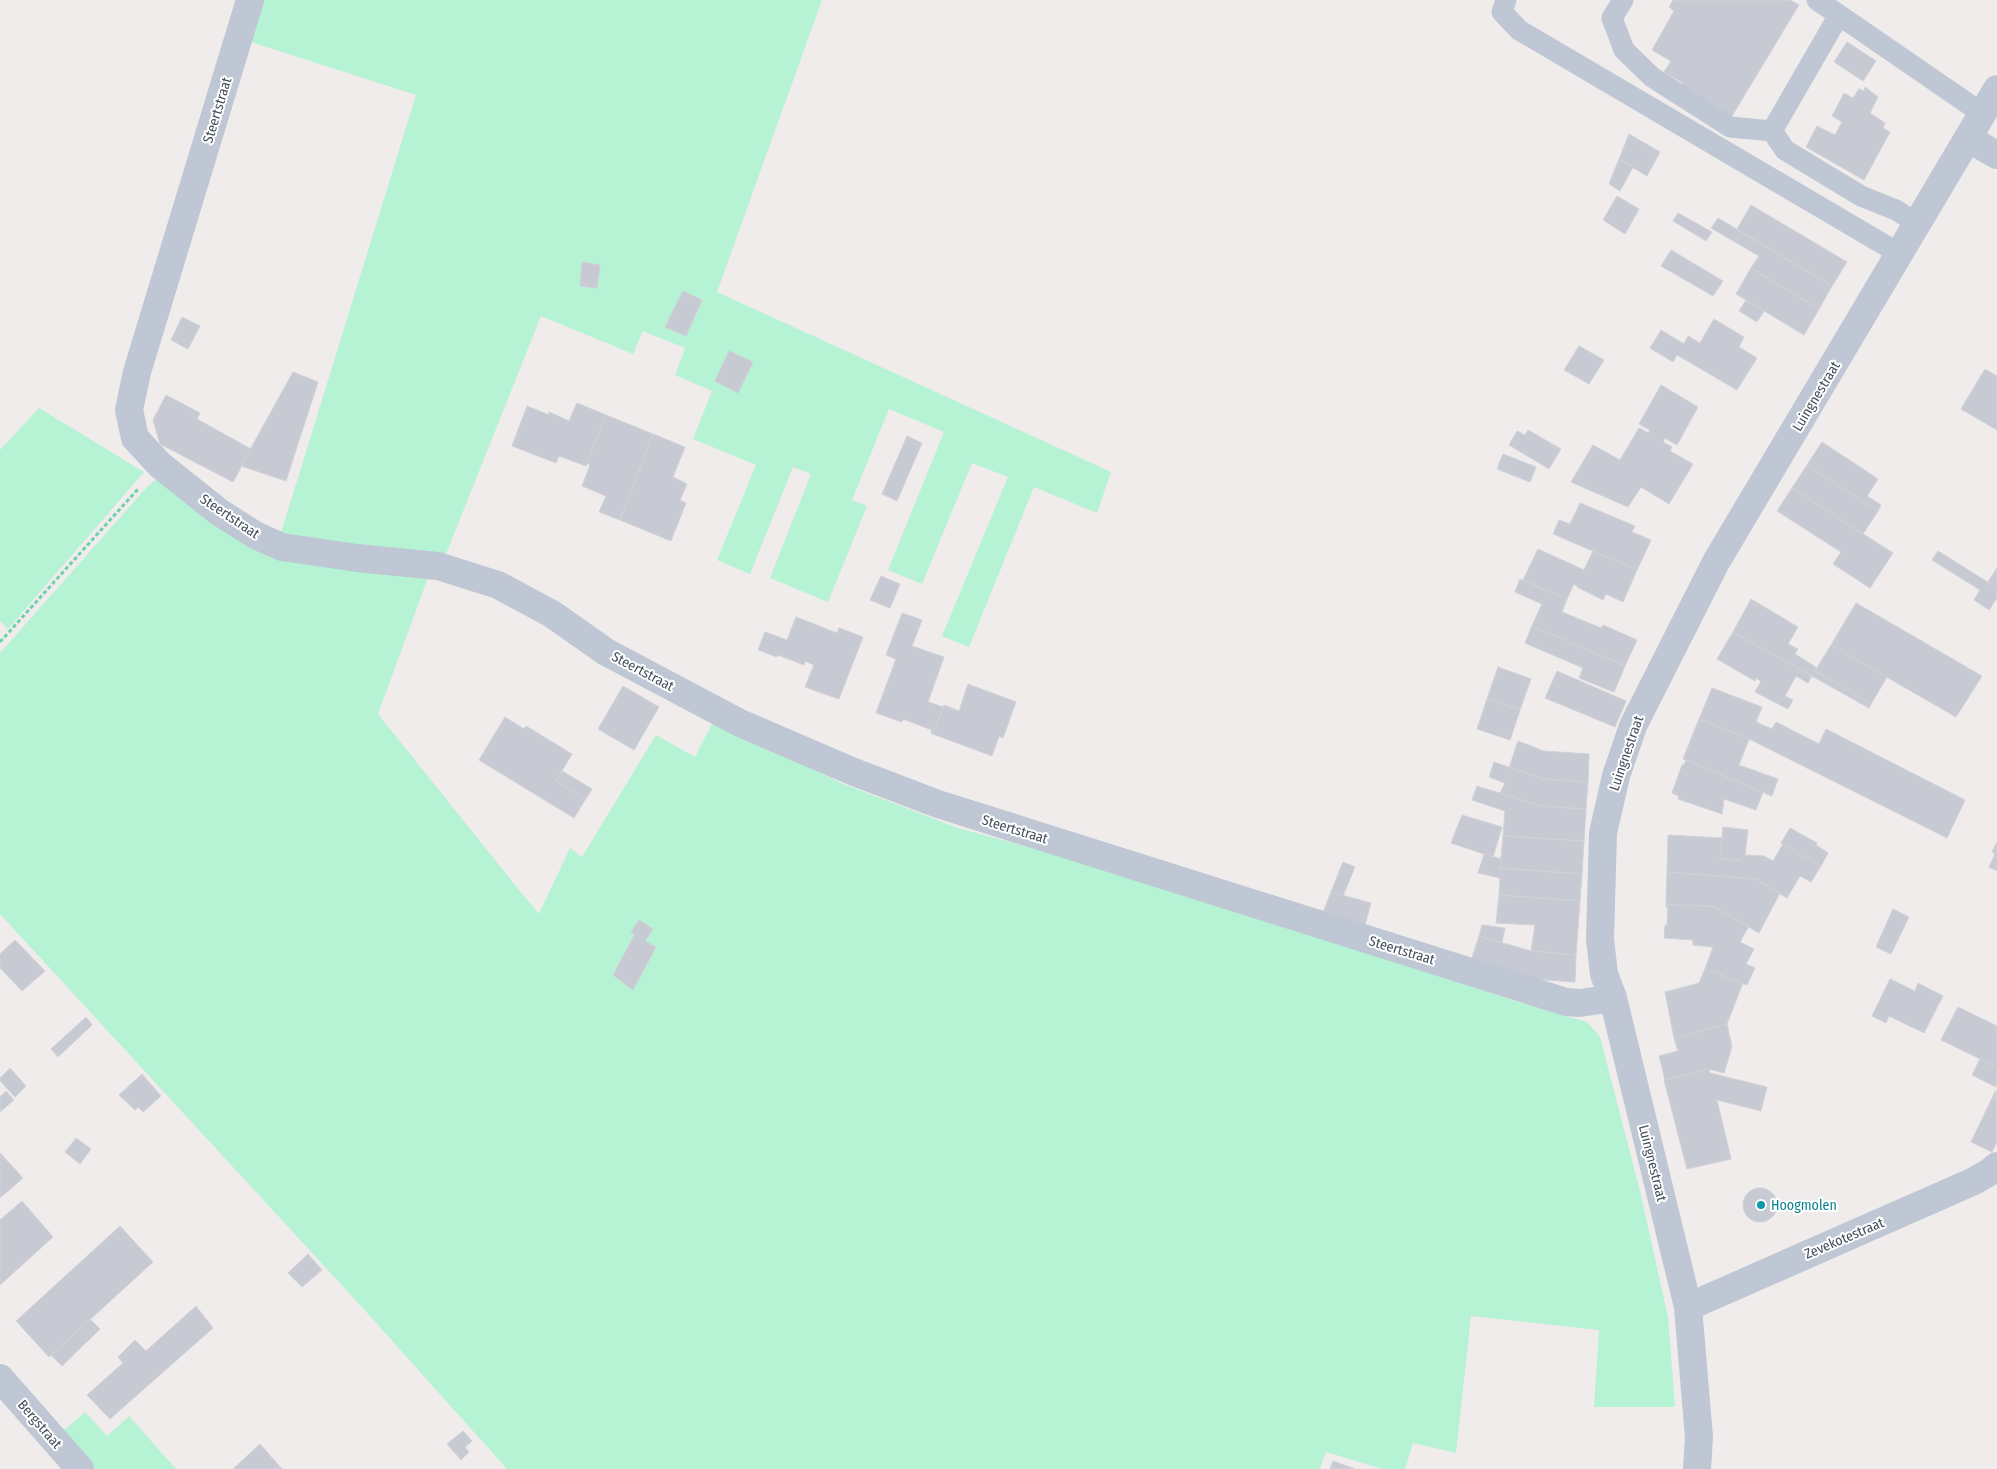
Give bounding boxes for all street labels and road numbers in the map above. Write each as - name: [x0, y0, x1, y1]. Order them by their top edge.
- street label: Steertstraat: [199, 75, 236, 145]
- street label: Luingnestraat: [1789, 358, 1844, 434]
- street label: Steertstraat: [197, 490, 263, 543]
- street label: Steertstraat: [609, 648, 677, 695]
- street label: Luingnestraat: [1606, 713, 1647, 793]
- street label: Steertstraat: [980, 811, 1050, 848]
- street label: Steertstraat: [1367, 932, 1437, 969]
- street label: Luingnestraat: [1635, 1123, 1670, 1204]
- street label: Zevekotestraat: [1802, 1214, 1887, 1263]
- street label: Bergstraat: [14, 1396, 66, 1452]

